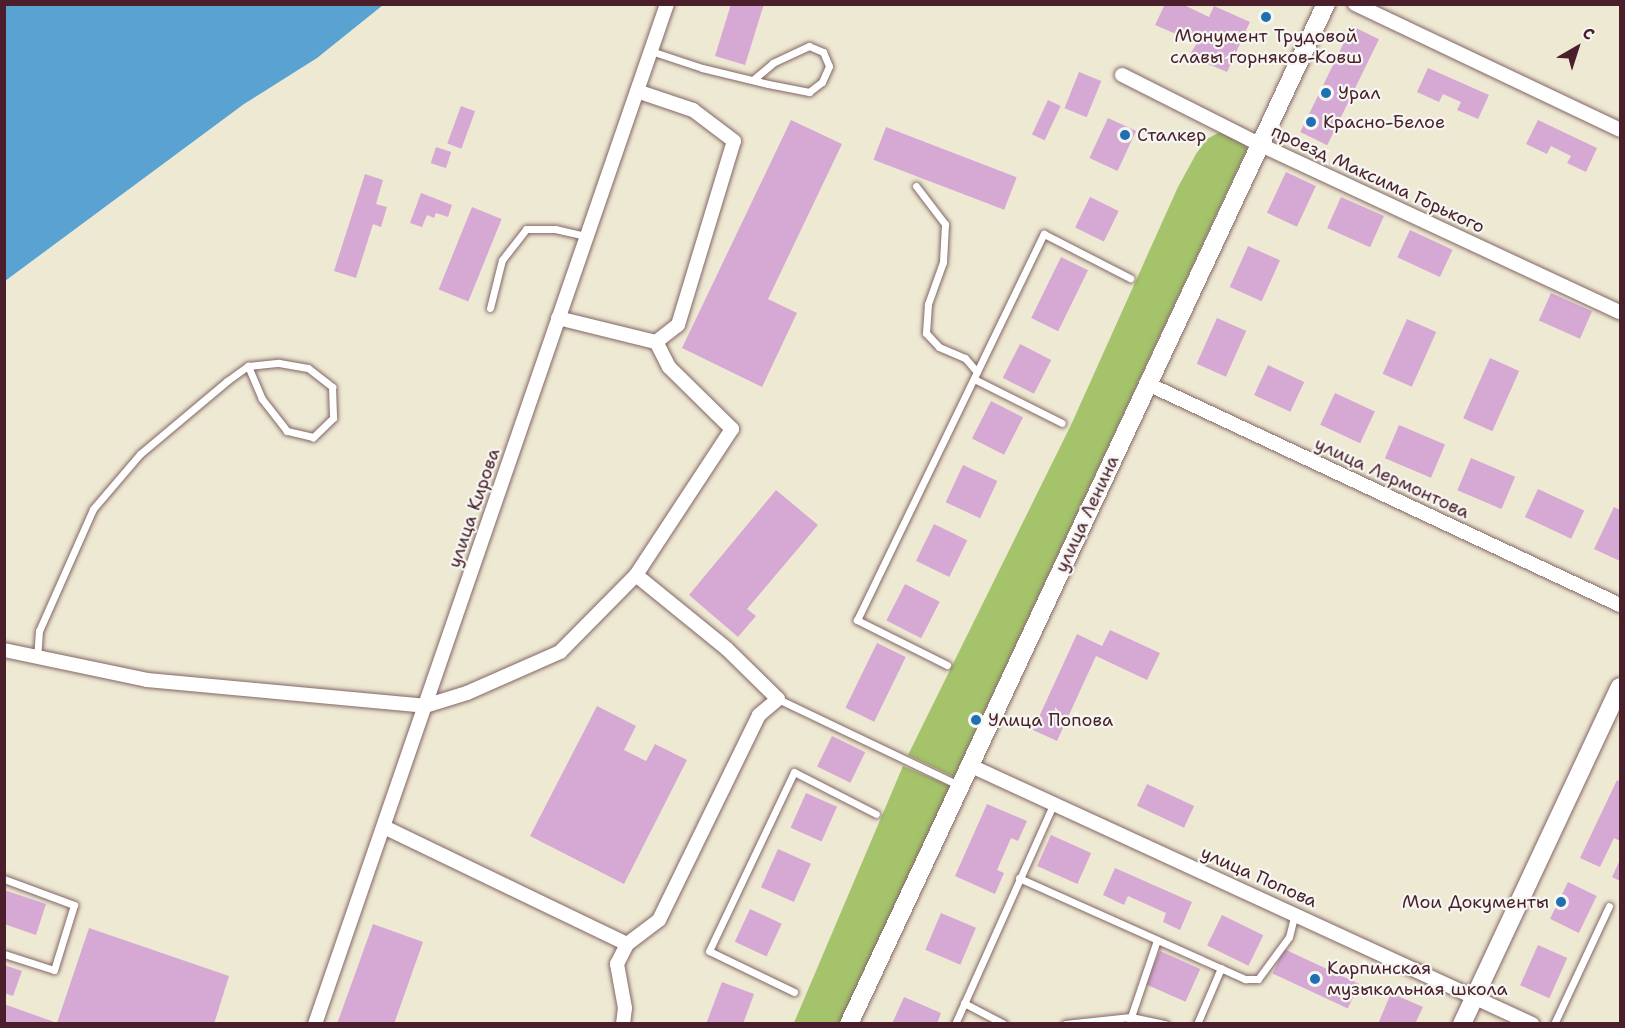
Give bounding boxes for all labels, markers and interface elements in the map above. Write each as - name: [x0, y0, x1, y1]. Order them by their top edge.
- marker: Монумент Трудовой славы горняков-Ковш: [1259, 10, 1273, 24]
- north arrow: [1547, 18, 1607, 78]
- text: С: [1578, 22, 1599, 45]
- place label: Монумент Трудовой славы горняков-Ковш: [1170, 26, 1362, 68]
- place label: Урал: [1338, 82, 1380, 104]
- marker: Урал: [1319, 86, 1333, 100]
- place label: Красно-Белое: [1323, 111, 1445, 133]
- marker: Красно-Белое: [1304, 115, 1318, 129]
- street label: проезд Максима Горького: [1268, 120, 1488, 238]
- place label: Сталкер: [1137, 124, 1206, 146]
- marker: Сталкер: [1118, 128, 1132, 142]
- street label: улица Лермонтова: [1311, 433, 1473, 523]
- street label: улица Кирова: [443, 445, 505, 571]
- street label: улица Ленина: [1051, 452, 1123, 576]
- place label: Улица Попова: [988, 709, 1113, 731]
- marker: Улица Попова: [969, 713, 983, 727]
- street label: улица Попова: [1197, 842, 1321, 912]
- place label: Мои Документы: [1402, 891, 1549, 913]
- marker: Мои Документы: [1554, 895, 1568, 909]
- place label: Карпинская музыкальная школа: [1327, 958, 1508, 1000]
- marker: Карпинская музыкальная школа: [1308, 972, 1322, 986]

